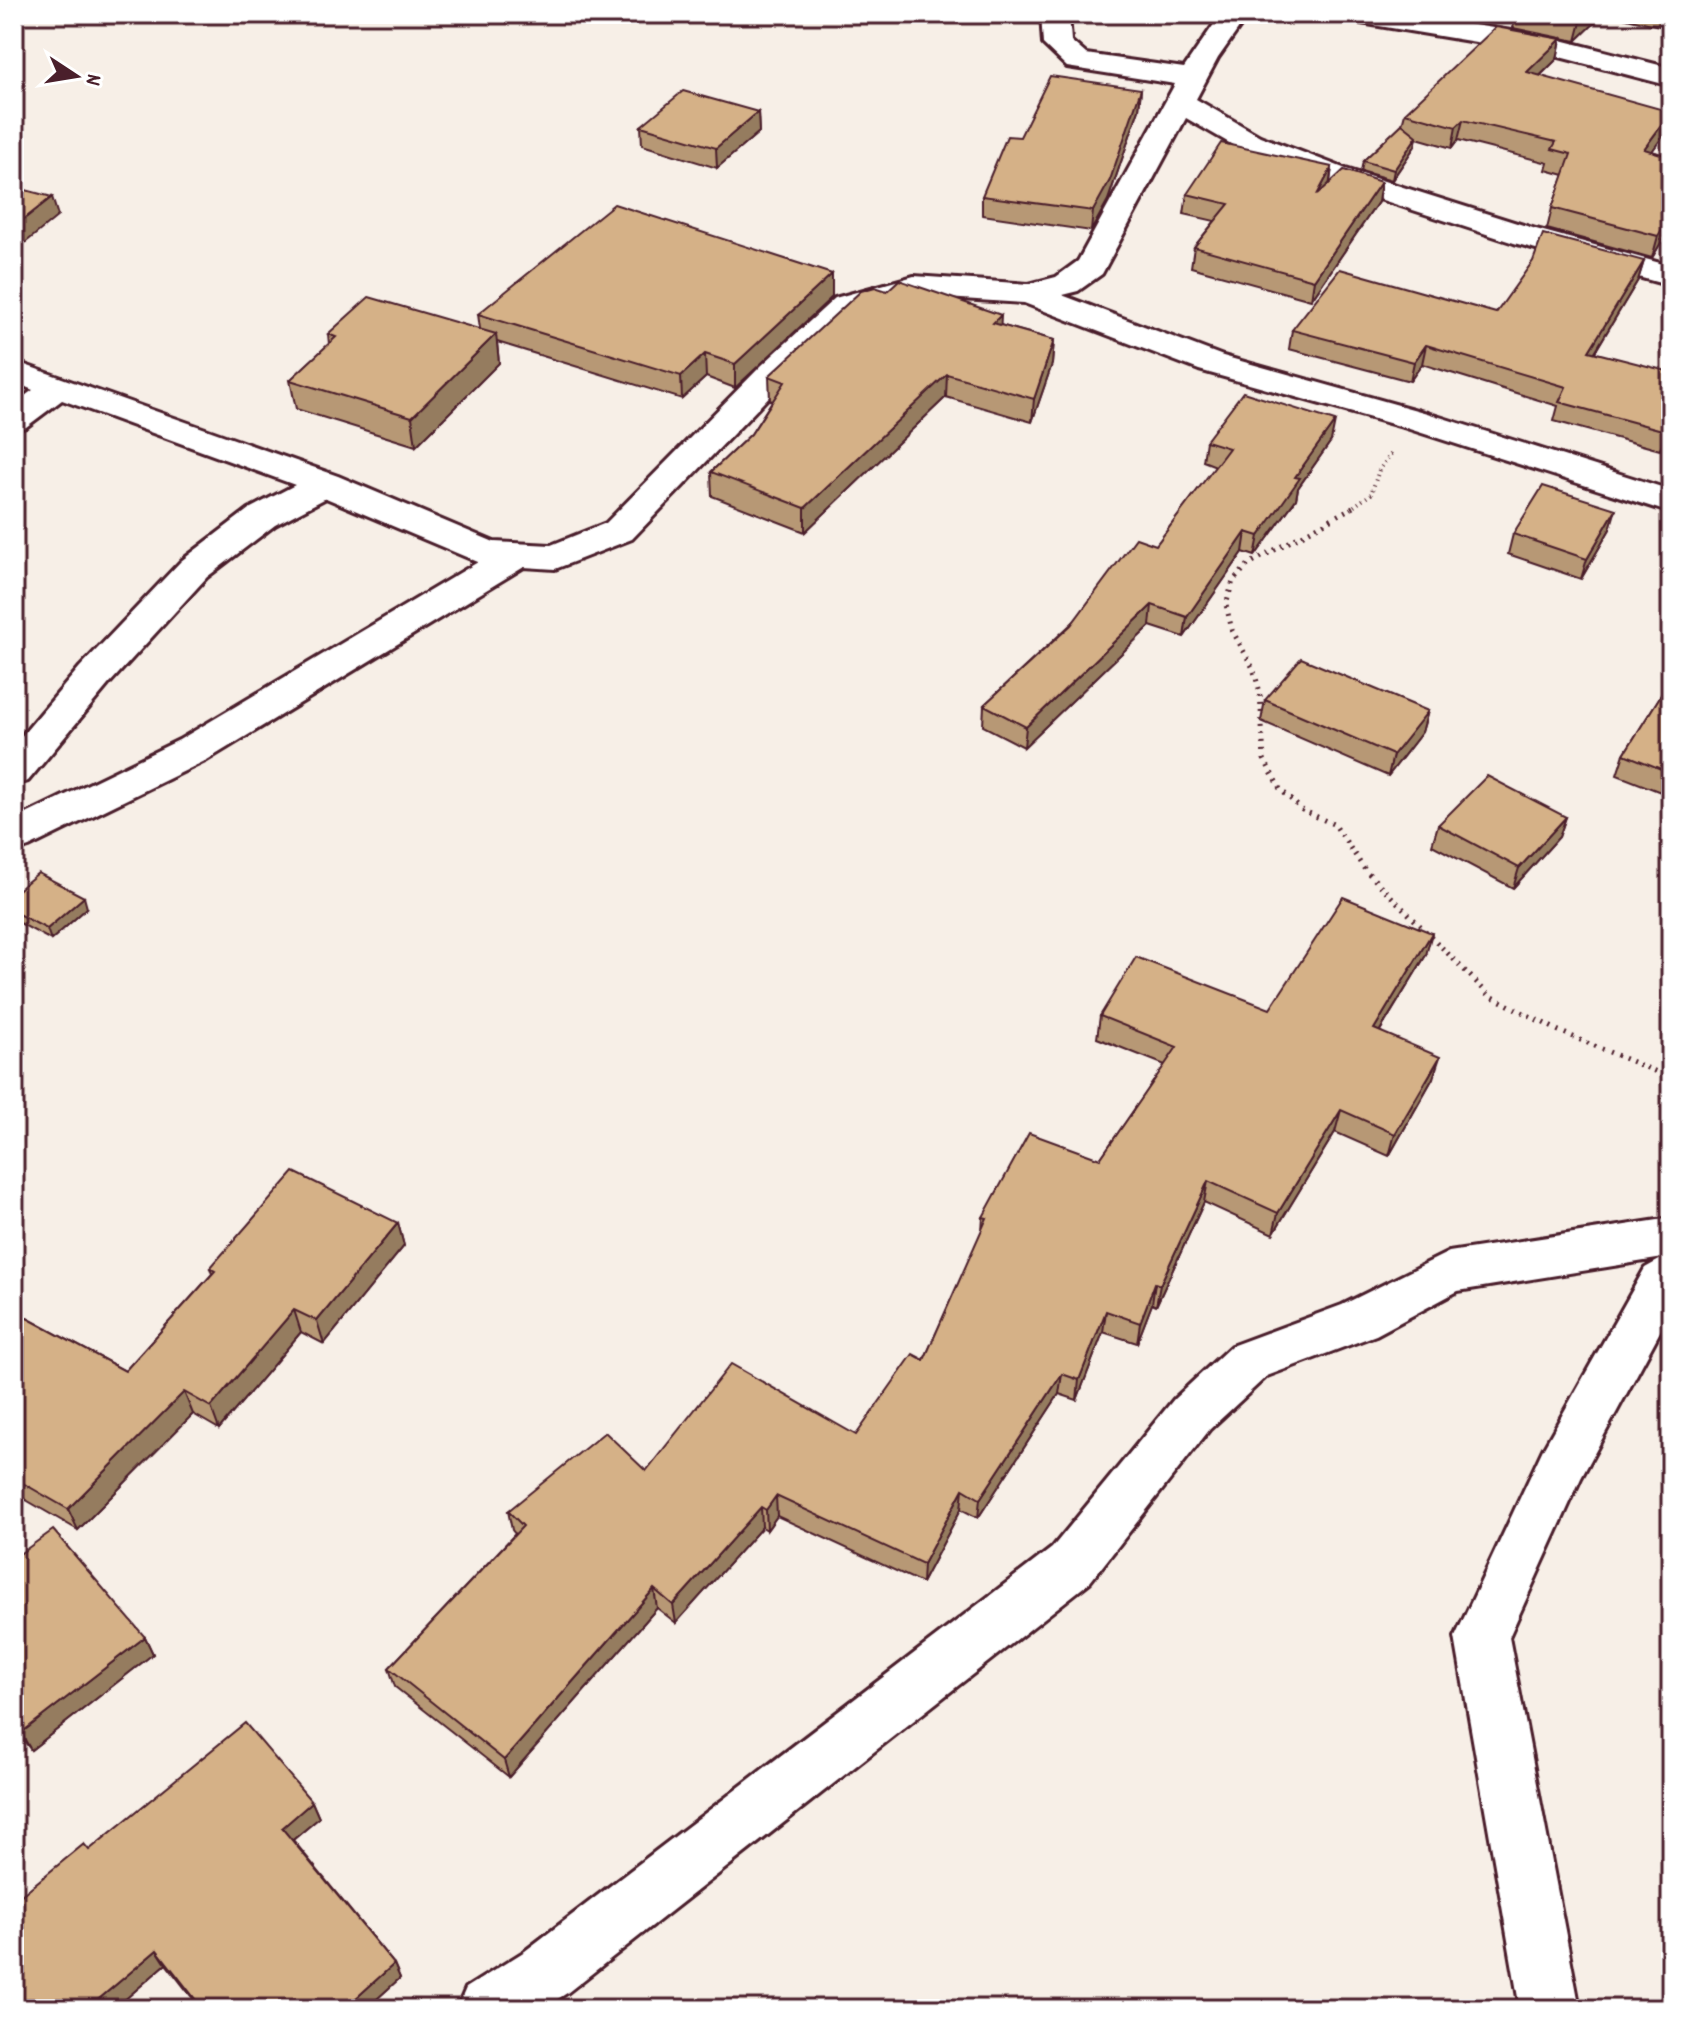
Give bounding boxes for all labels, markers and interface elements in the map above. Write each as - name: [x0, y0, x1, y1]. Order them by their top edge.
- north arrow: [36, 36, 116, 116]
- text: N: [76, 71, 108, 88]

